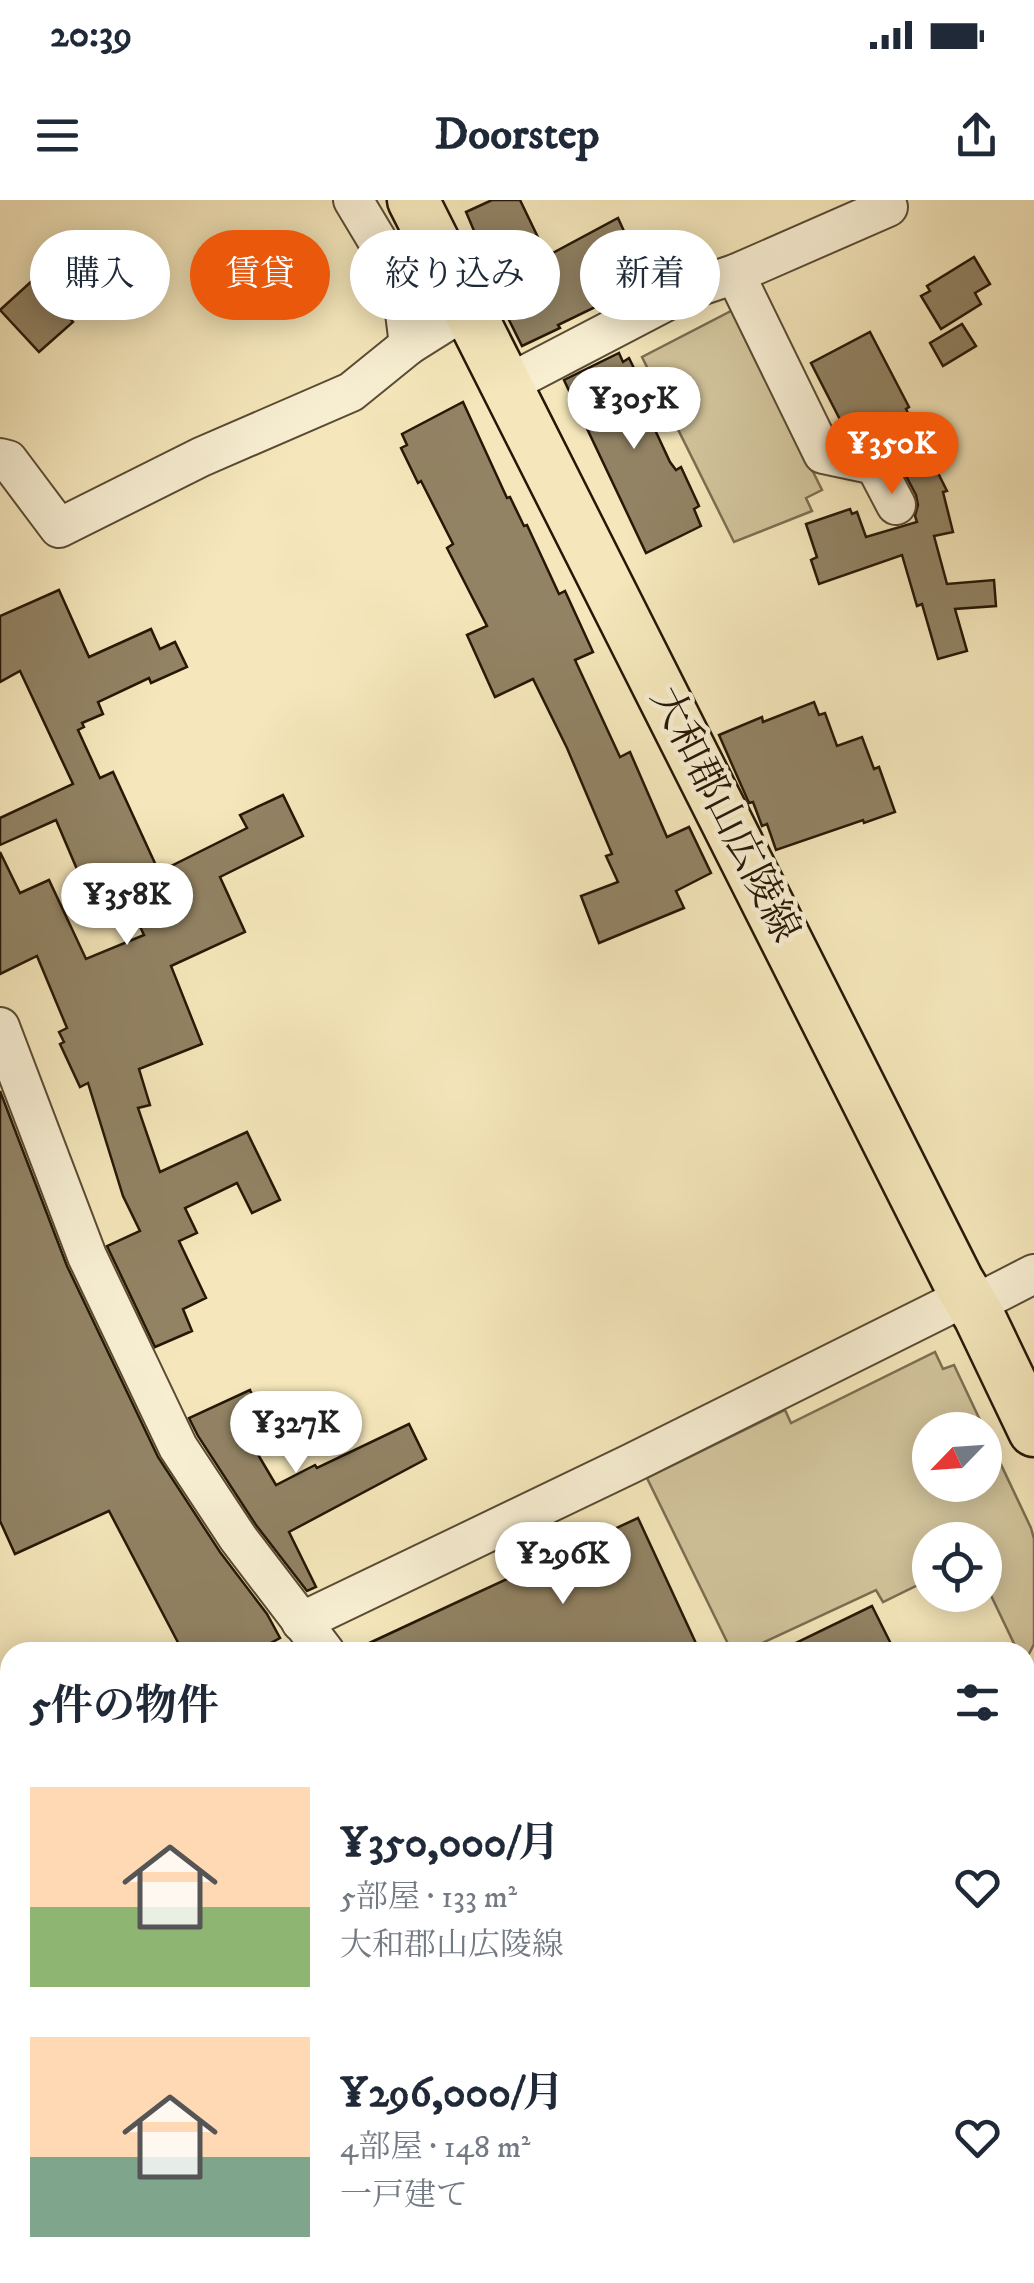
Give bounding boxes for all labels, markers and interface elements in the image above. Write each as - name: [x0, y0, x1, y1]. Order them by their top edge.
- text: 20:39: [50, 11, 132, 59]
- text: Doorstep: [435, 107, 599, 163]
- icon: menu: [30, 108, 85, 163]
- icon: share: [949, 108, 1004, 163]
- chip: 購入: [30, 230, 170, 320]
- chip: 賃貸: [190, 230, 330, 320]
- chip: 絞り込み: [350, 230, 560, 320]
- chip: 新着: [580, 230, 720, 320]
- pin: ¥305K: [564, 367, 704, 452]
- text: ¥305K: [589, 379, 679, 419]
- pin: ¥350K: [822, 412, 962, 497]
- text: ¥350K: [847, 424, 937, 464]
- street label: 大和郡山広陵線: [638, 679, 810, 951]
- pin: ¥358K: [57, 863, 197, 948]
- text: ¥358K: [83, 875, 171, 915]
- pin: ¥327K: [226, 1391, 366, 1476]
- text: ¥327K: [252, 1403, 340, 1443]
- north arrow: [912, 1412, 1002, 1502]
- map controls: [912, 1412, 1002, 1612]
- pin: ¥296K: [493, 1522, 633, 1607]
- button: locate: [912, 1522, 1002, 1612]
- text: ¥296K: [517, 1534, 609, 1574]
- icon: filters: [950, 1675, 1005, 1730]
- text: 5件の物件: [30, 1681, 219, 1733]
- text: ¥350,000/月: [340, 1818, 560, 1870]
- icon: home: [110, 1827, 230, 1947]
- icon: heart: [950, 1860, 1005, 1915]
- text: 5部屋 · 133 m²: [340, 1878, 517, 1918]
- text: 大和郡山広陵線: [340, 1926, 564, 1966]
- text: ¥296,000/月: [340, 2068, 564, 2120]
- icon: home: [110, 2077, 230, 2197]
- icon: heart: [950, 2110, 1005, 2165]
- text: 4部屋 · 148 m²: [340, 2128, 530, 2168]
- text: 一戸建て: [340, 2176, 468, 2216]

